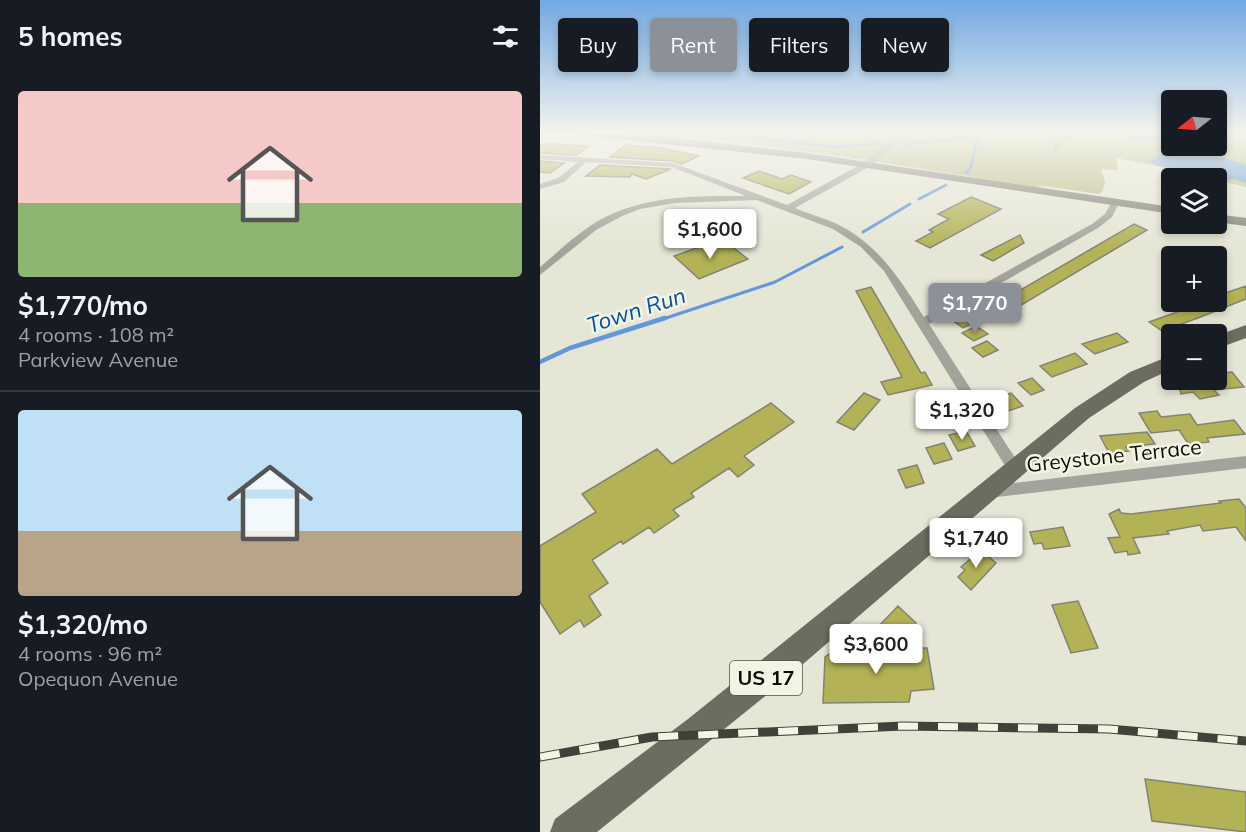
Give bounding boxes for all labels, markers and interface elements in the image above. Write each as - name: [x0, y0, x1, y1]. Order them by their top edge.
- chip: Buy: [558, 18, 638, 72]
- chip: Rent: [650, 18, 737, 72]
- chip: Filters: [749, 18, 849, 72]
- chip: New: [861, 18, 949, 72]
- text: 5 homes: [18, 20, 122, 53]
- icon: filters: [489, 20, 522, 53]
- north arrow: [1161, 90, 1227, 156]
- map controls: [1161, 90, 1227, 390]
- icon: home: [216, 130, 324, 238]
- button: layers: [1161, 168, 1227, 234]
- pin: $1,600: [661, 209, 759, 260]
- text: $1,600: [678, 216, 742, 241]
- button: +: [1161, 246, 1227, 312]
- water label: Town Run: [583, 281, 689, 339]
- pin: $1,770: [926, 283, 1024, 334]
- text: $1,770/mo: [18, 289, 148, 322]
- text: $1,770: [943, 290, 1007, 315]
- text: 4 rooms · 108 m²: [18, 322, 174, 347]
- button: −: [1161, 324, 1227, 390]
- text: Parkview Avenue: [18, 347, 178, 372]
- pin: $1,320: [913, 390, 1011, 441]
- text: $1,320: [930, 397, 994, 422]
- street label: Greystone Terrace: [1025, 433, 1203, 477]
- icon: home: [216, 449, 324, 557]
- pin: $1,740: [927, 518, 1025, 569]
- text: $1,740: [944, 525, 1008, 550]
- text: $1,320/mo: [18, 608, 148, 641]
- pin: $3,600: [827, 624, 925, 675]
- text: $3,600: [844, 631, 908, 656]
- text: 4 rooms · 96 m²: [18, 641, 162, 666]
- road number: US 17: [730, 661, 802, 695]
- text: Opequon Avenue: [18, 666, 178, 691]

